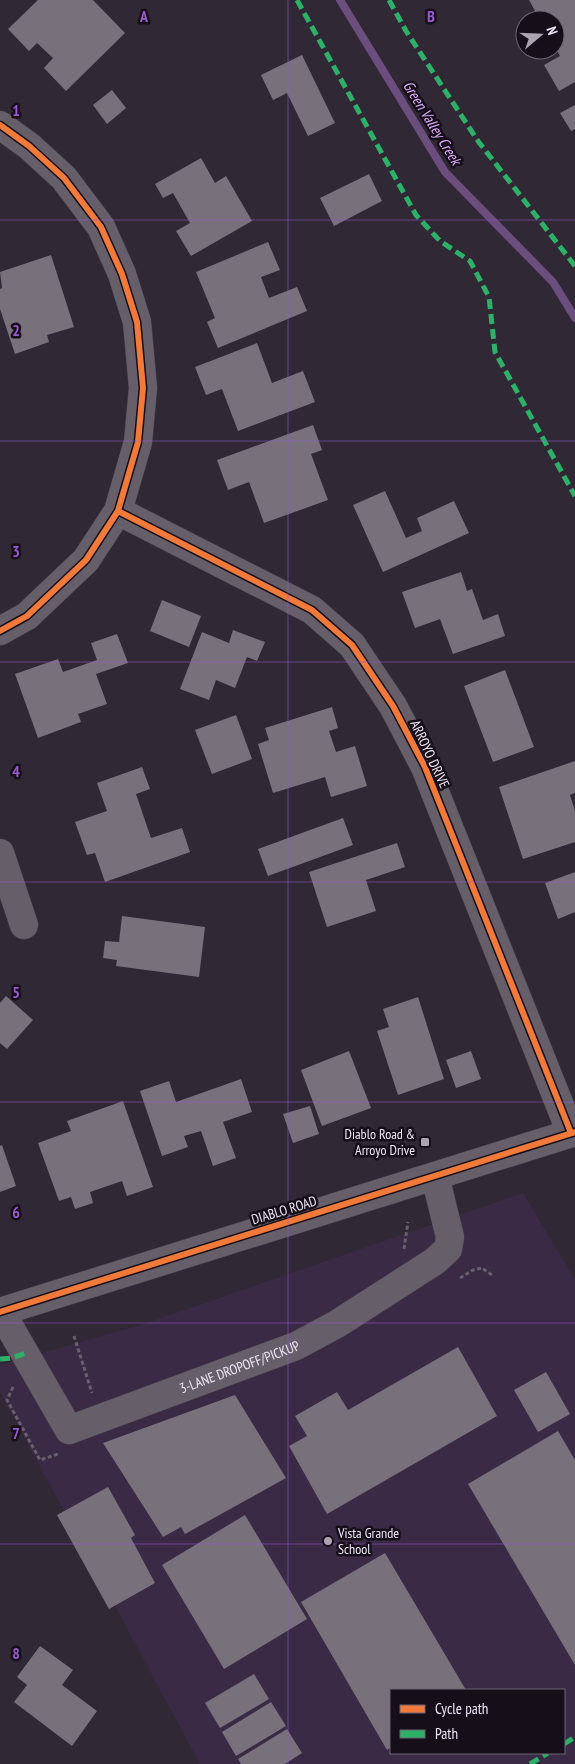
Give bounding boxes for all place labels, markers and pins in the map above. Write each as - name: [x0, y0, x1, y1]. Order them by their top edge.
- place label: Diablo Road & Arroyo Drive: [345, 1125, 415, 1159]
- marker: Diablo Road & Arroyo Drive: [419, 1136, 431, 1148]
- place label: Vista Grande School: [337, 1524, 399, 1558]
- marker: Vista Grande School: [322, 1535, 334, 1547]

